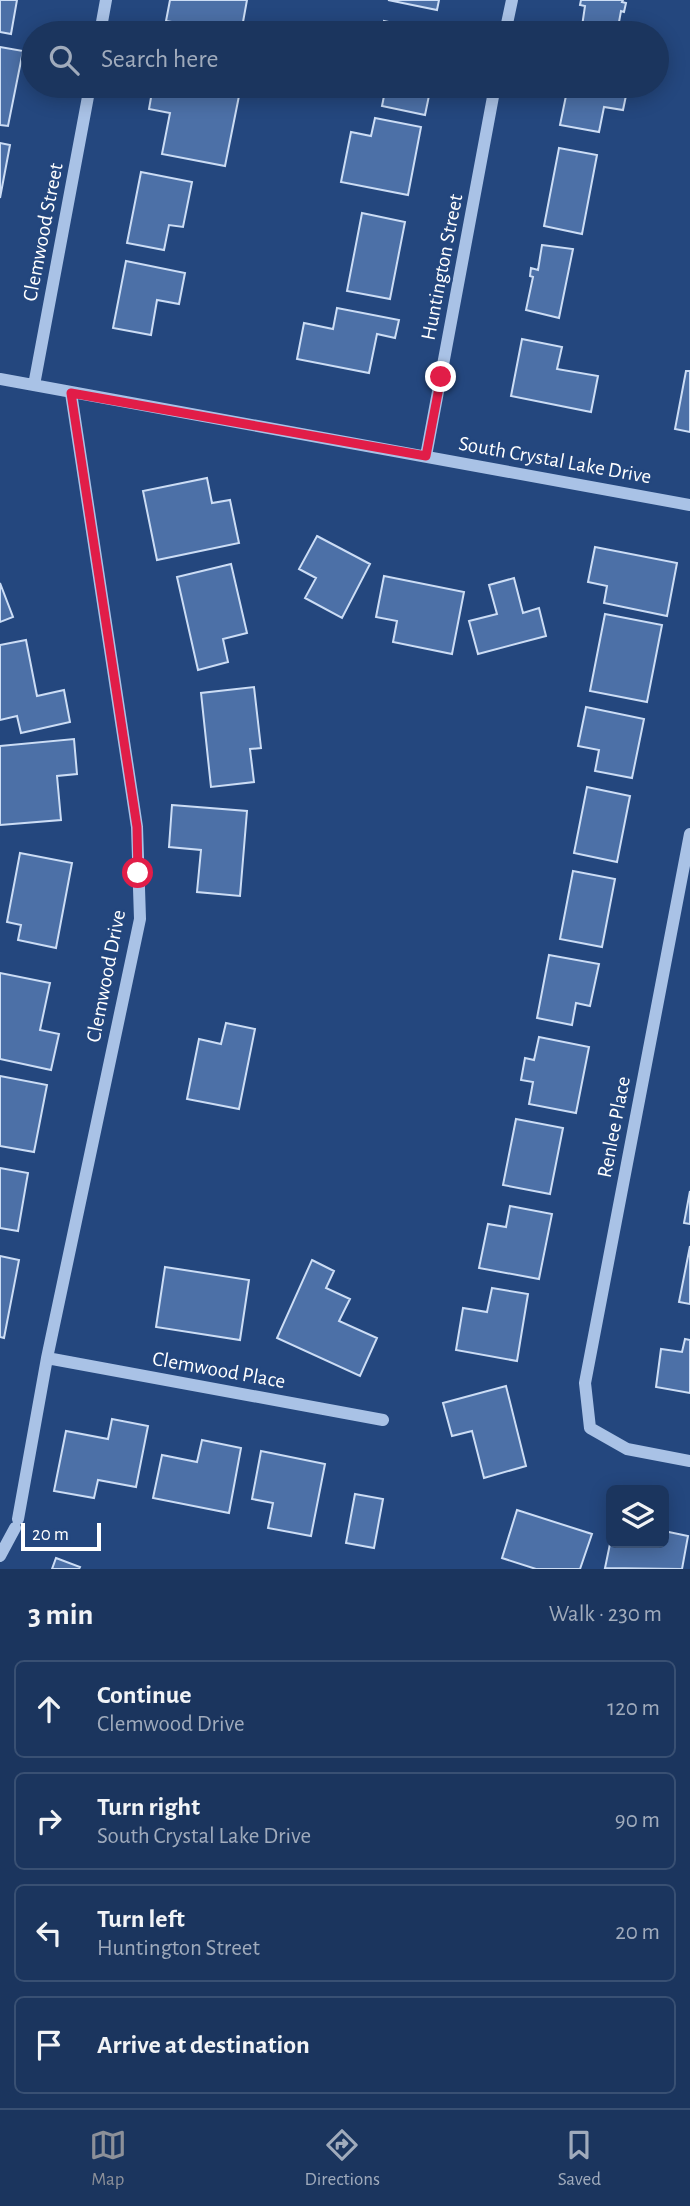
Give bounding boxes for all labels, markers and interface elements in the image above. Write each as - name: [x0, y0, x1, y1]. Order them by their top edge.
- search box: [21, 21, 669, 98]
- icon: search: [45, 41, 83, 79]
- text: Search here: [101, 46, 219, 72]
- street label: Clemwood Street: [19, 161, 67, 303]
- street label: Huntington Street: [418, 192, 467, 342]
- route end: [425, 361, 456, 392]
- street label: South Crystal Lake Drive: [457, 433, 653, 487]
- route start: [122, 857, 153, 888]
- street label: Clemwood Drive: [83, 908, 129, 1044]
- street label: Renlee Place: [594, 1074, 634, 1180]
- street label: Clemwood Place: [151, 1348, 287, 1392]
- map controls: [606, 1485, 669, 1548]
- button: layers: [606, 1485, 669, 1548]
- scale bar: [21, 1520, 102, 1552]
- text: 20 m: [32, 1525, 69, 1544]
- text: 3 min: [28, 1600, 93, 1630]
- text: Walk · 230 m: [549, 1603, 662, 1626]
- text: Continue: [97, 1682, 192, 1708]
- icon: ahead: [30, 1690, 68, 1728]
- text: 120 m: [607, 1697, 660, 1720]
- text: Clemwood Drive: [97, 1713, 245, 1736]
- text: Turn right: [97, 1794, 200, 1820]
- icon: right: [30, 1802, 68, 1840]
- text: 90 m: [615, 1809, 660, 1832]
- text: South Crystal Lake Drive: [97, 1825, 311, 1848]
- text: Turn left: [97, 1906, 185, 1932]
- icon: left: [30, 1914, 68, 1952]
- text: 20 m: [615, 1921, 660, 1944]
- text: Huntington Street: [97, 1937, 260, 1960]
- icon: arrive: [30, 2026, 68, 2064]
- text: Arrive at destination: [97, 2032, 310, 2058]
- tab: Map: [89, 2126, 127, 2191]
- tab: Directions: [304, 2126, 380, 2191]
- tab: Saved: [558, 2126, 601, 2191]

